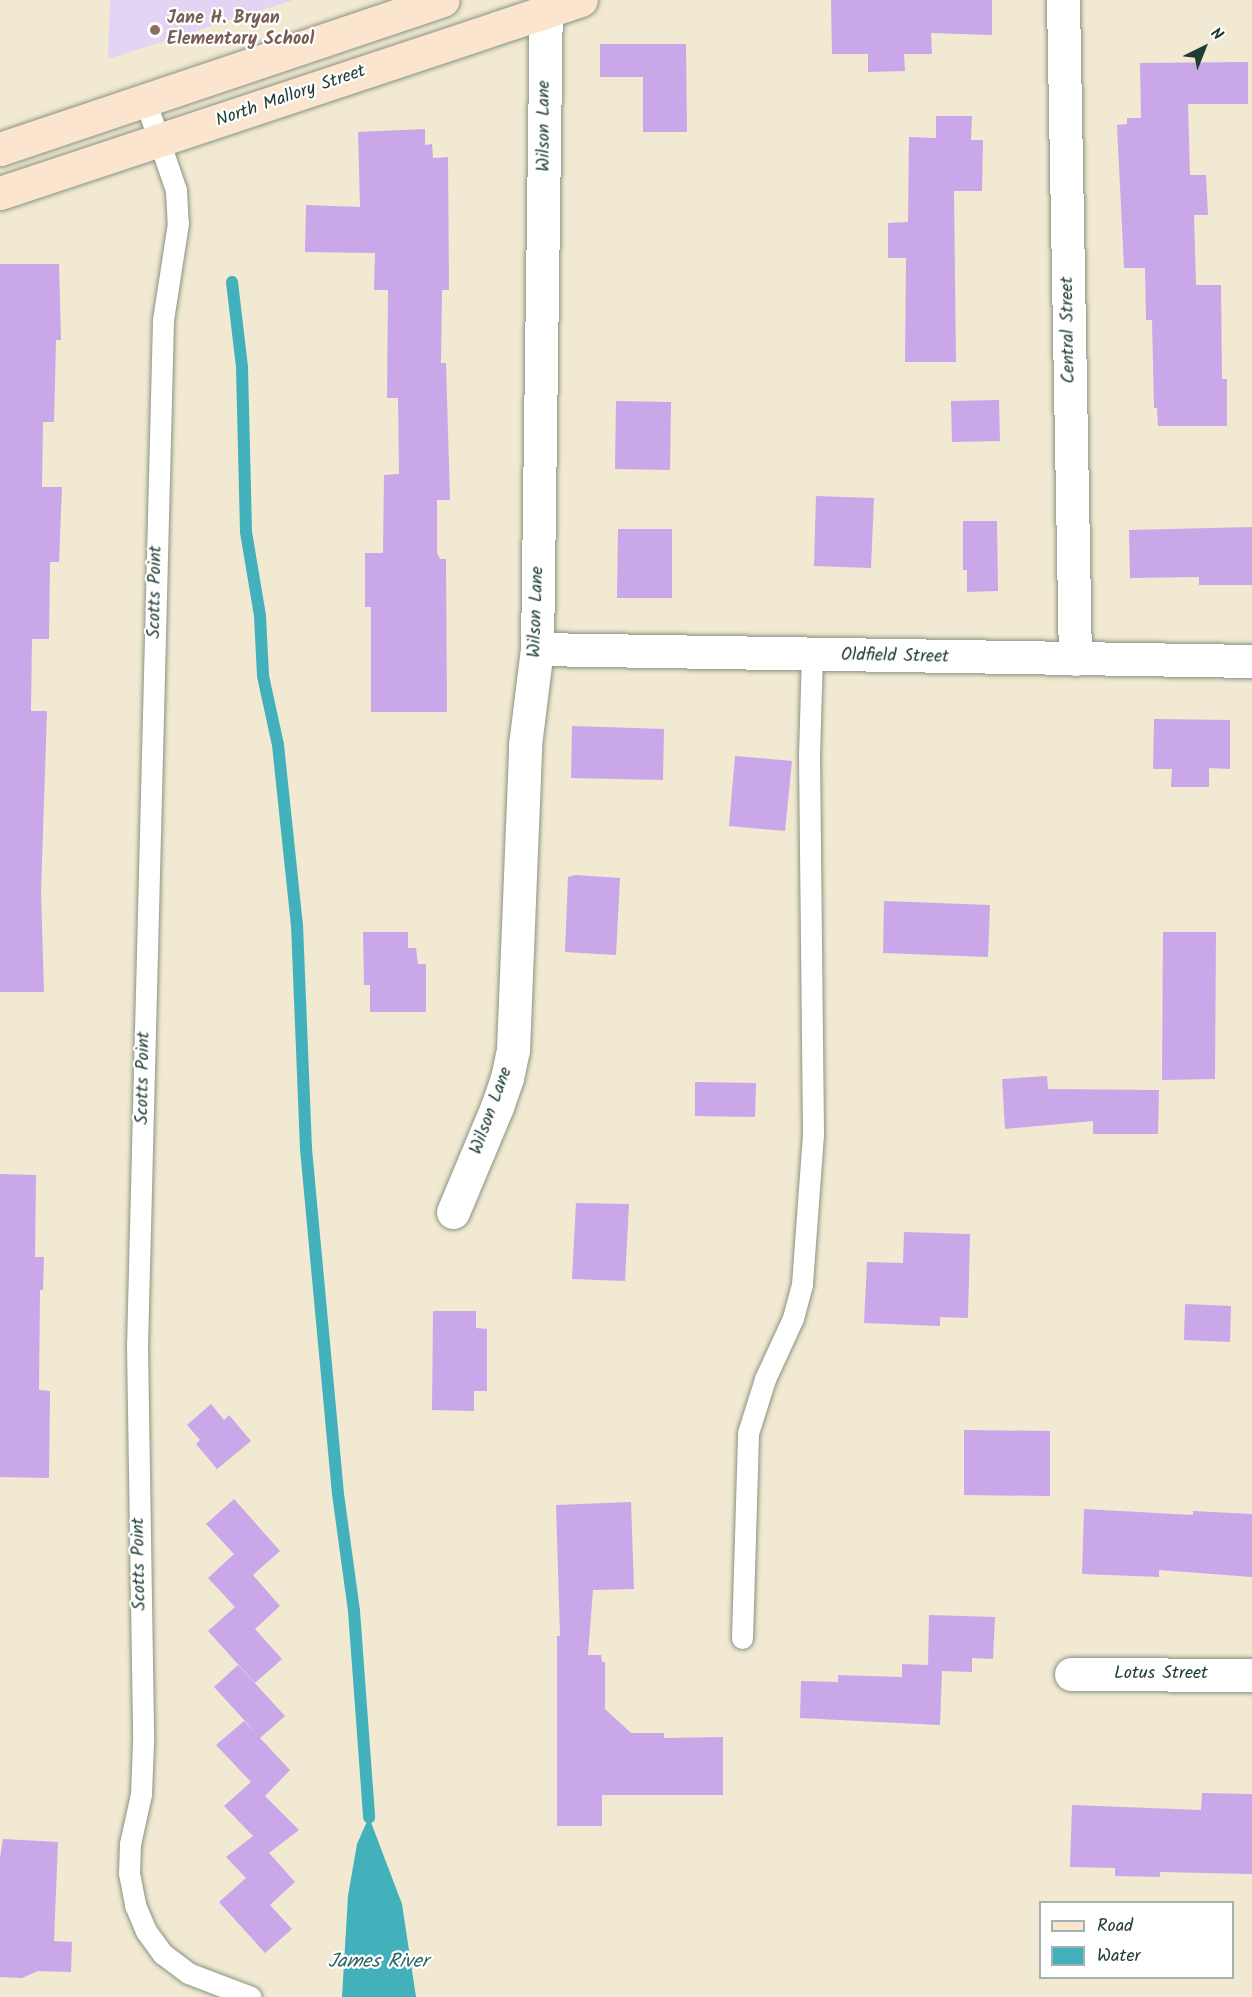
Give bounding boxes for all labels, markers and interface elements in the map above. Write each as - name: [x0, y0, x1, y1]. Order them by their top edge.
- place label: Jane H. Bryan Elementary School: [167, 9, 314, 52]
- north arrow: [1174, 18, 1234, 78]
- text: N: [1204, 22, 1229, 47]
- marker: Jane H. Bryan Elementary School: [148, 23, 162, 37]
- street label: North Mallory Street: [213, 61, 369, 133]
- street label: Wilson Lane: [534, 80, 556, 172]
- street label: Central Street: [1057, 276, 1081, 384]
- street label: Scotts Point: [144, 545, 168, 639]
- street label: Wilson Lane: [525, 566, 549, 658]
- street label: Oldfield Street: [841, 645, 949, 669]
- street label: Scotts Point: [132, 1031, 156, 1125]
- street label: Wilson Lane: [466, 1064, 518, 1158]
- street label: Scotts Point: [128, 1517, 152, 1611]
- street label: Lotus Street: [1114, 1663, 1208, 1685]
- legend: [1039, 1901, 1234, 1979]
- text: Road: [1097, 1912, 1133, 1941]
- text: Water: [1097, 1942, 1141, 1971]
- water label: James River: [328, 1950, 428, 1974]

